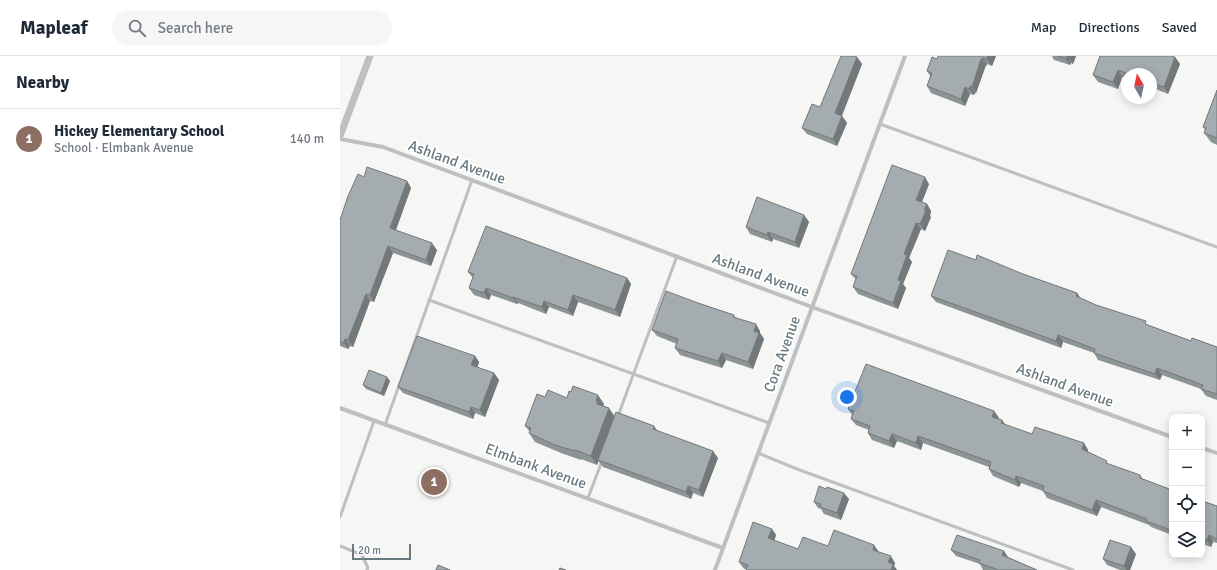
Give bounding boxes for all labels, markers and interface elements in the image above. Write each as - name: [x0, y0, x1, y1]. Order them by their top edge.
- search box: [112, 10, 392, 46]
- text: Mapleaf: [20, 16, 88, 40]
- icon: search: [126, 17, 148, 39]
- text: Search here: [158, 19, 233, 37]
- text: Map: [1031, 19, 1057, 36]
- text: Directions: [1079, 19, 1140, 36]
- text: Saved: [1162, 19, 1197, 36]
- north arrow: [1121, 68, 1157, 104]
- text: Nearby: [16, 72, 69, 93]
- text: Hickey Elementary School: [54, 122, 224, 140]
- text: 1: [25, 131, 33, 147]
- text: 140 m: [290, 131, 324, 147]
- street label: Ashland Avenue: [406, 136, 508, 188]
- text: School · Elmbank Avenue: [54, 140, 194, 156]
- street label: Ashland Avenue: [710, 249, 812, 301]
- street label: Cora Avenue: [760, 313, 804, 395]
- street label: Ashland Avenue: [1014, 359, 1116, 411]
- your location: [837, 387, 857, 407]
- map controls: [1169, 414, 1205, 558]
- button: +: [1169, 414, 1205, 450]
- street label: Elmbank Avenue: [483, 439, 589, 493]
- button: −: [1169, 450, 1205, 486]
- pin: 1: [421, 467, 447, 497]
- button: locate: [1169, 486, 1205, 522]
- button: layers: [1169, 522, 1205, 558]
- scale bar: [352, 542, 411, 561]
- text: 20 m: [358, 544, 381, 557]

